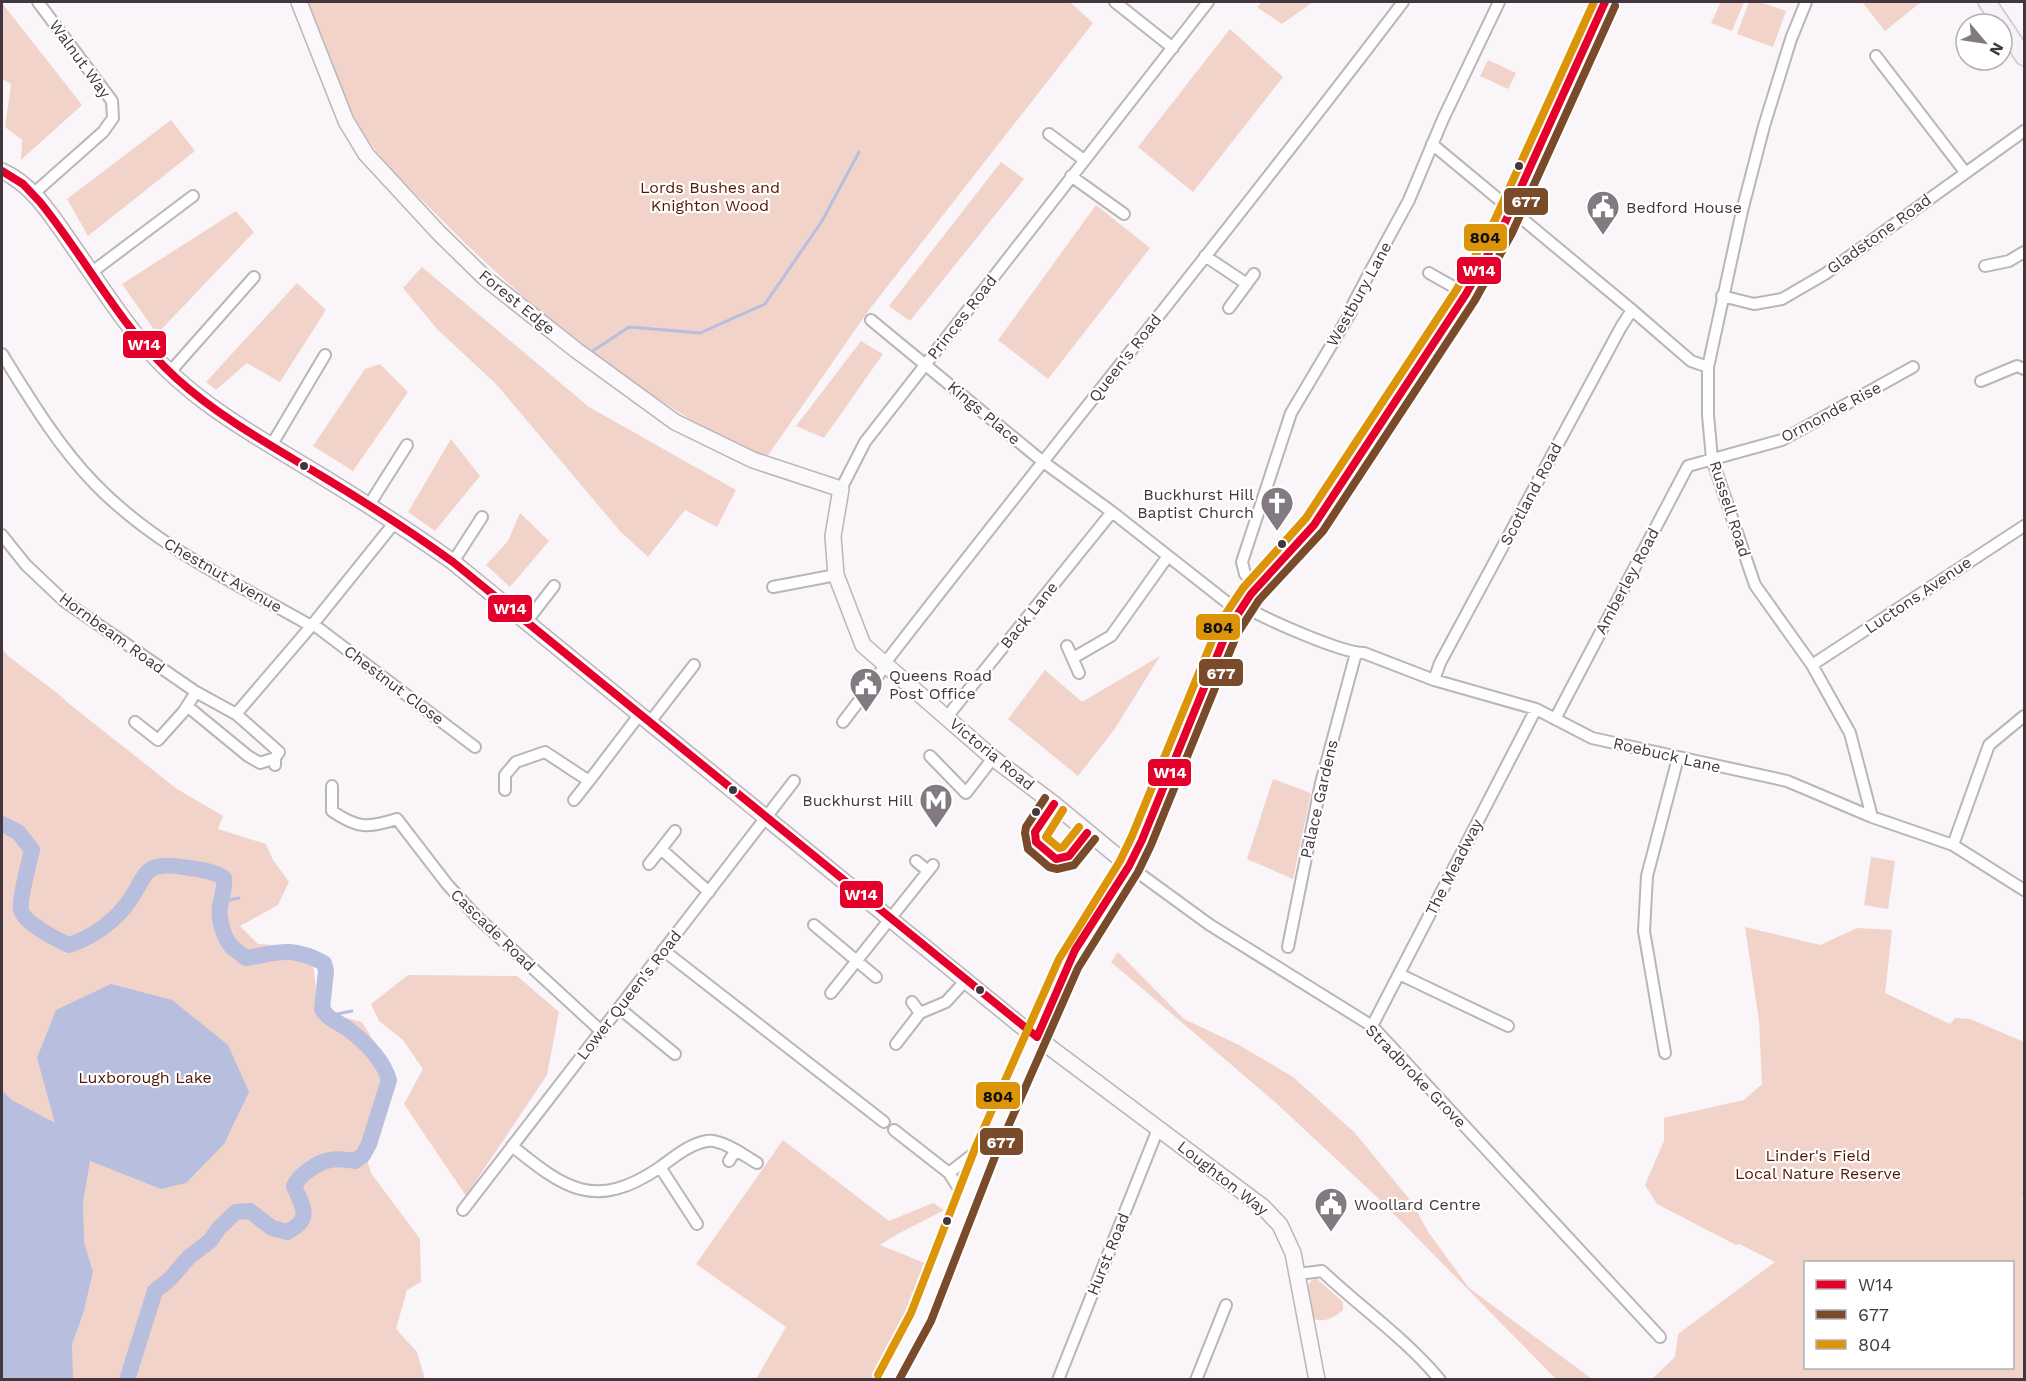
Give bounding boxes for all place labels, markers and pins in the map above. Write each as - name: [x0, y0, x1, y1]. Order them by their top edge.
- unlabelled marker: [1513, 160, 1525, 172]
- public building icon: Bedford House: [1585, 189, 1621, 236]
- place label: Bedford House: [1626, 198, 1742, 217]
- unlabelled marker: [298, 460, 310, 472]
- place label: Buckhurst Hill Baptist Church: [1137, 485, 1254, 522]
- church icon: Buckhurst Hill Baptist Church: [1259, 485, 1295, 532]
- unlabelled marker: [1276, 538, 1288, 550]
- public building icon: Queens Road Post Office: [848, 666, 884, 713]
- place label: Queens Road Post Office: [889, 666, 992, 703]
- metro station icon: Buckhurst Hill: [918, 782, 954, 829]
- unlabelled marker: [727, 784, 739, 796]
- place label: Buckhurst Hill: [802, 791, 913, 810]
- unlabelled marker: [1030, 806, 1042, 818]
- unlabelled marker: [974, 984, 986, 996]
- public building icon: Woollard Centre: [1313, 1186, 1349, 1233]
- place label: Woollard Centre: [1354, 1195, 1481, 1214]
- unlabelled marker: [941, 1215, 953, 1227]

